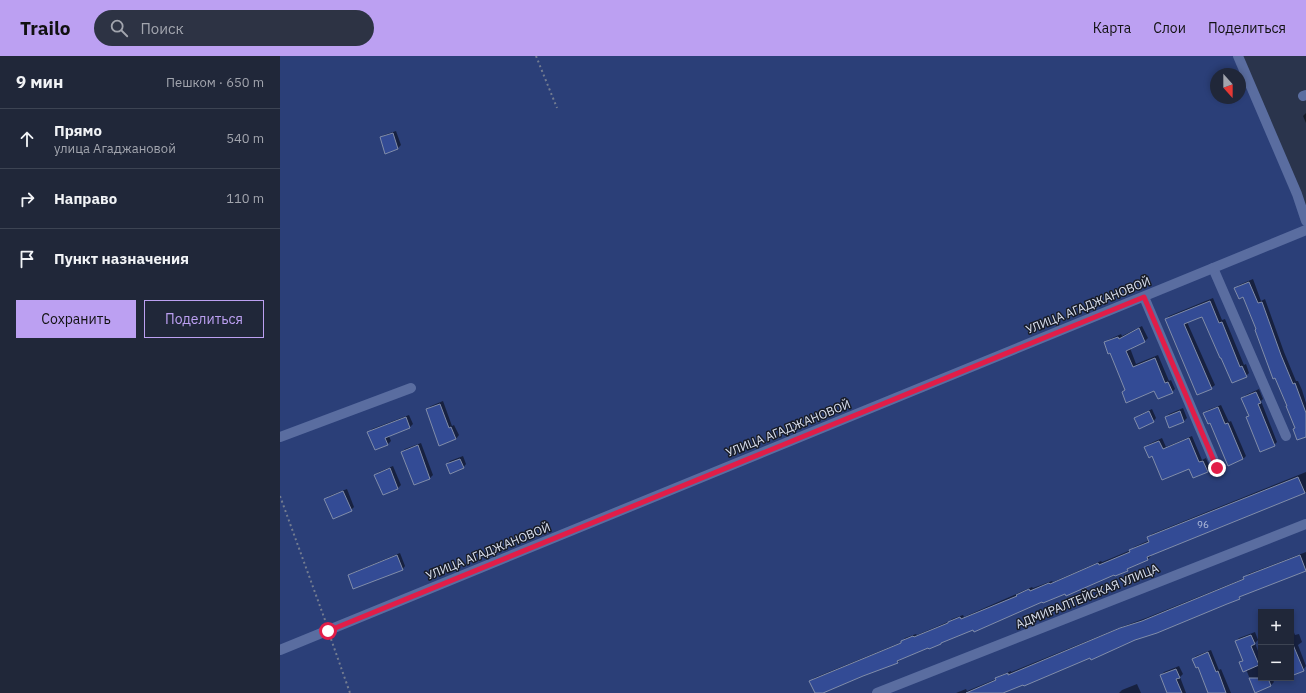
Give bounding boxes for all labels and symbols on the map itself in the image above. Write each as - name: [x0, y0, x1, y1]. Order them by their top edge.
- north arrow: [1210, 68, 1246, 104]
- street label: УЛИЦА АГАДЖАНОВОЙ: [1024, 273, 1152, 337]
- street label: УЛИЦА АГАДЖАНОВОЙ: [724, 396, 852, 460]
- route end: [1208, 459, 1226, 477]
- house number: 96: [1197, 518, 1209, 531]
- street label: УЛИЦА АГАДЖАНОВОЙ: [424, 519, 552, 583]
- street label: АДМИРАЛТЕЙСКАЯ УЛИЦА: [1013, 560, 1161, 632]
- route start: [319, 622, 337, 640]

